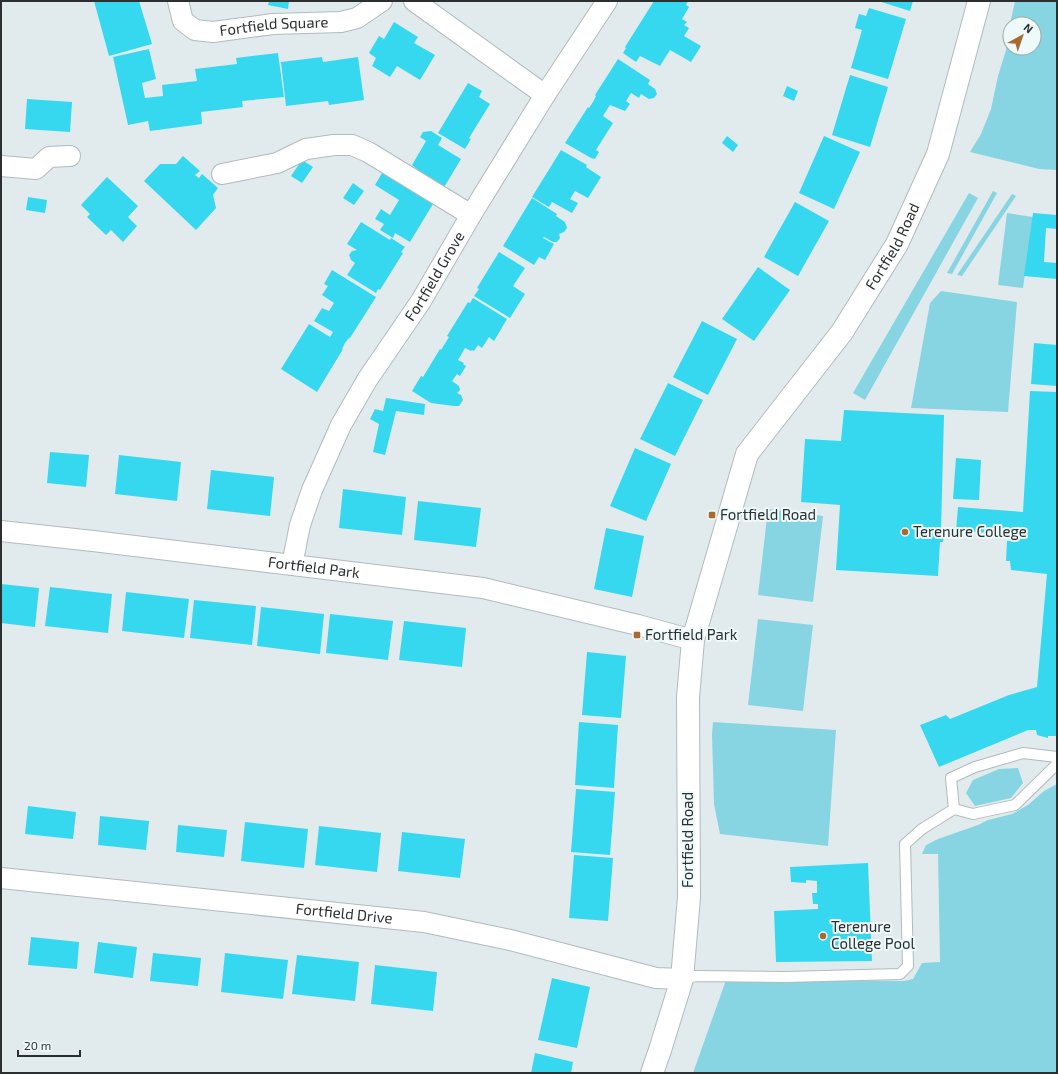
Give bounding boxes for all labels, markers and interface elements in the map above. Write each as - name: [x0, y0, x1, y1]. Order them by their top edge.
- street label: Fortfield Square: [218, 12, 329, 39]
- north arrow: [1002, 16, 1042, 56]
- text: N: [1022, 20, 1036, 36]
- street label: Fortfield Road: [861, 200, 922, 293]
- street label: Fortfield Grove: [400, 228, 468, 324]
- place label: Fortfield Road: [720, 505, 816, 523]
- marker: Fortfield Road: [707, 510, 717, 520]
- place label: Terenure College: [913, 522, 1027, 540]
- marker: Terenure College: [900, 527, 910, 537]
- street label: Fortfield Park: [267, 552, 361, 581]
- place label: Fortfield Park: [645, 625, 738, 643]
- marker: Fortfield Park: [632, 630, 642, 640]
- street label: Fortfield Road: [678, 792, 696, 888]
- street label: Fortfield Drive: [295, 899, 394, 927]
- place label: Terenure College Pool: [831, 917, 916, 952]
- marker: Terenure College Pool: [818, 931, 828, 941]
- scale bar: [18, 1032, 80, 1058]
- text: 20 m: [24, 1038, 51, 1052]

